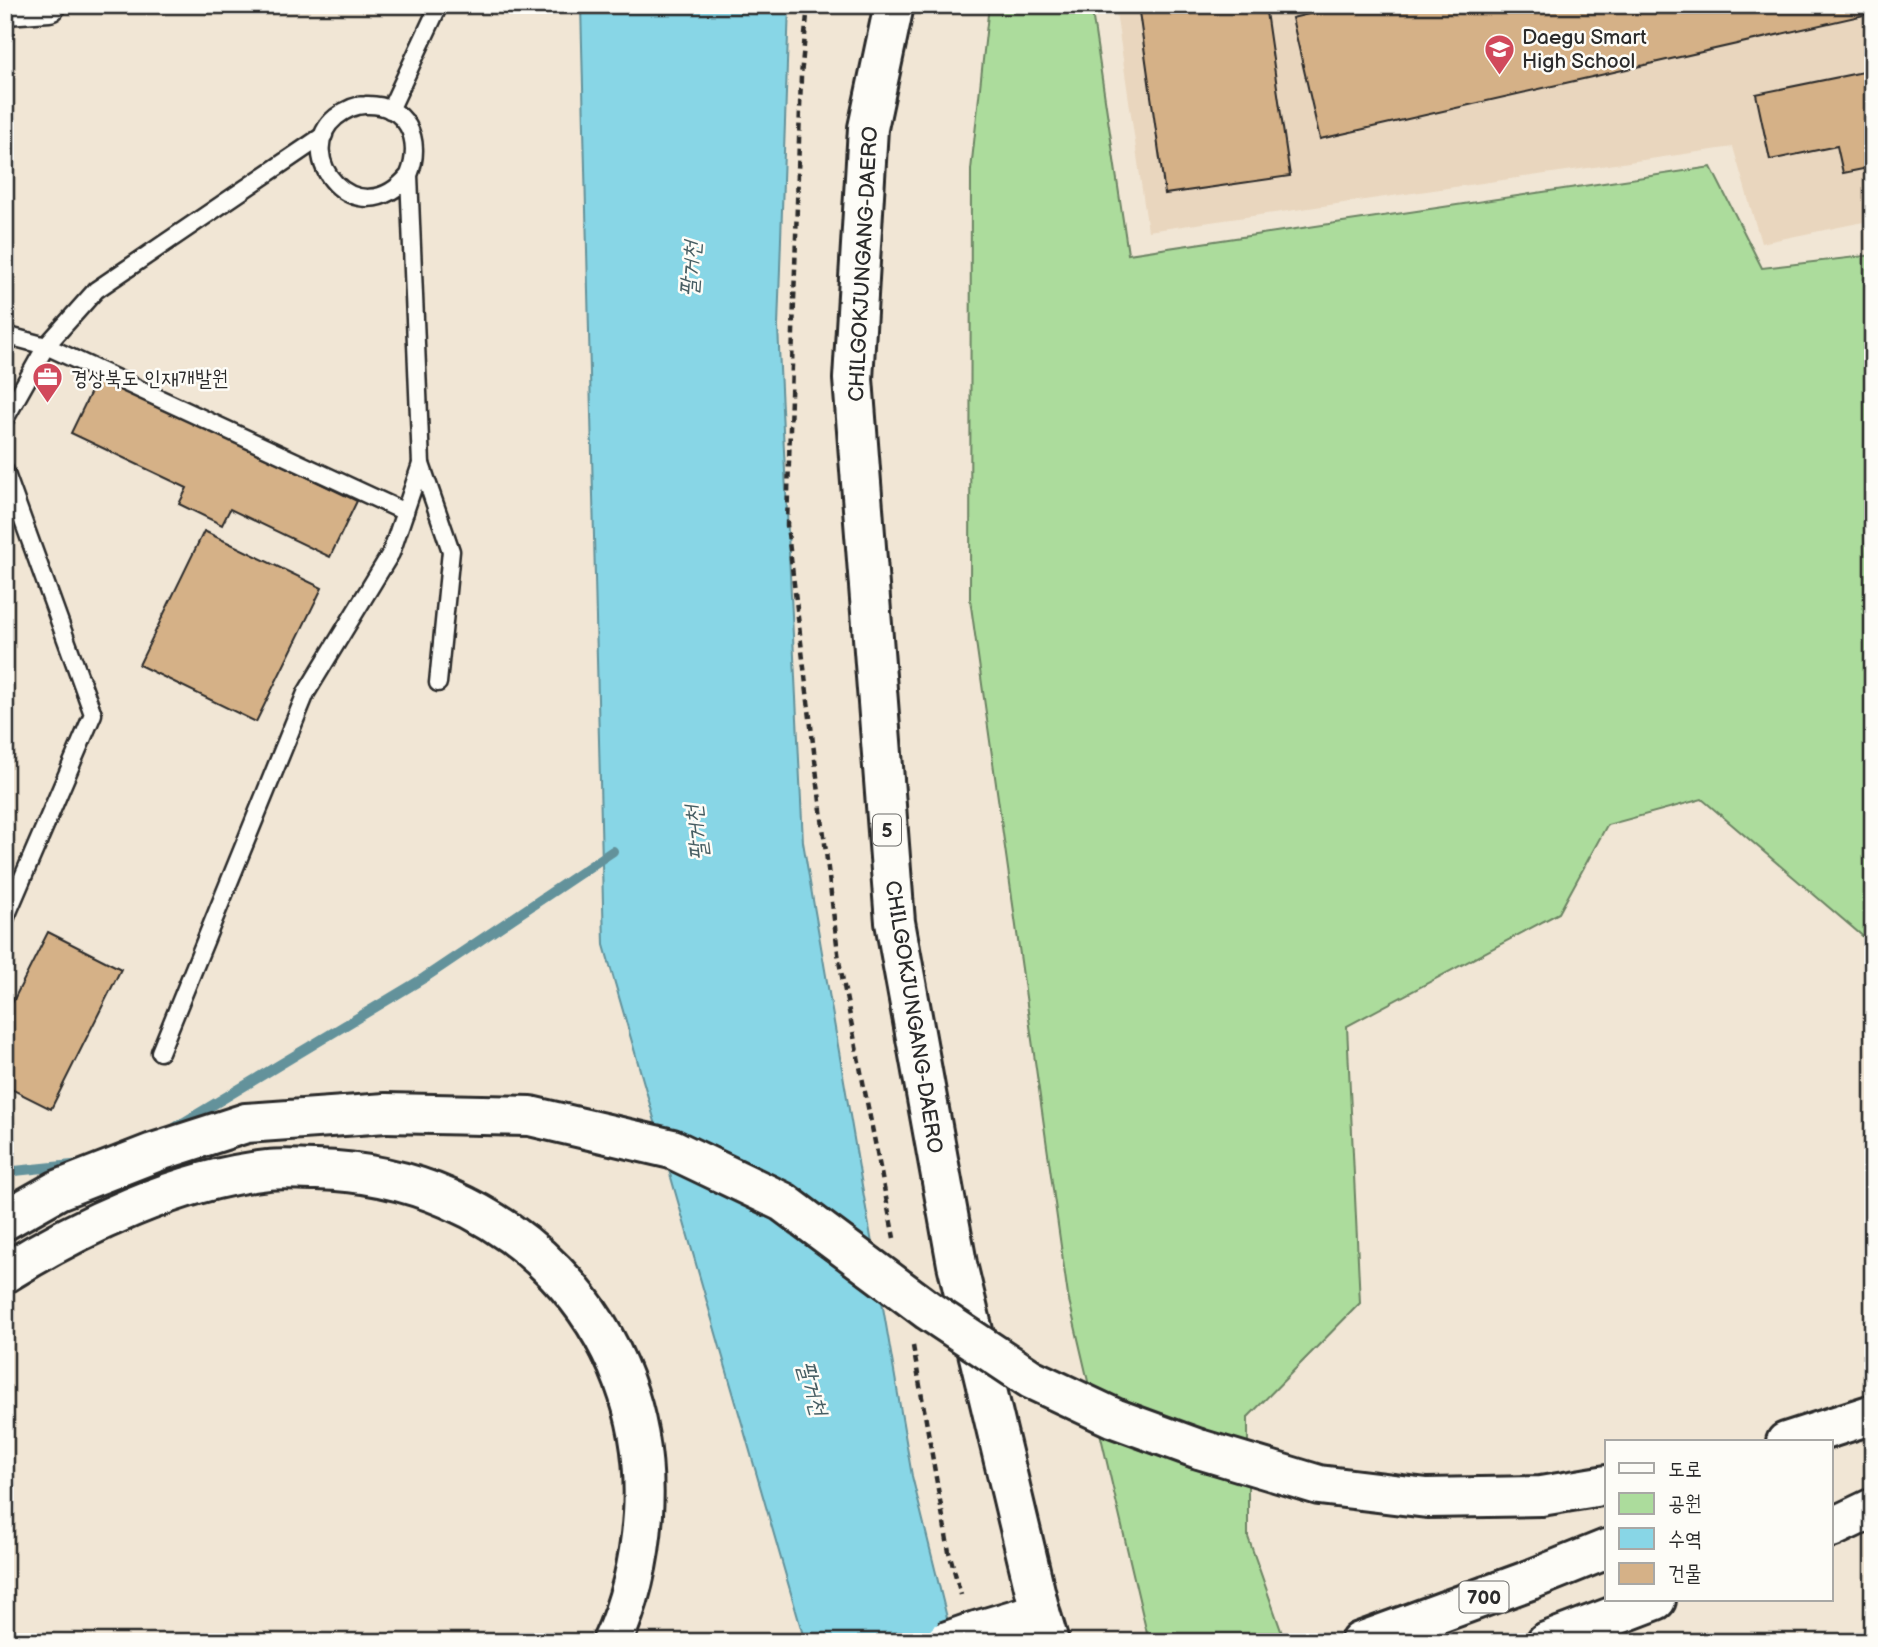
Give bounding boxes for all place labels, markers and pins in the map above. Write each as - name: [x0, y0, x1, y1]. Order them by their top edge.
- place label: Daegu Smart High School: [1522, 25, 1647, 74]
- school or university icon: Daegu Smart High School: [1482, 32, 1516, 76]
- office icon: 경상북도 인재개발원: [31, 361, 65, 405]
- place label: 경상북도 인재개발원: [71, 366, 229, 391]

